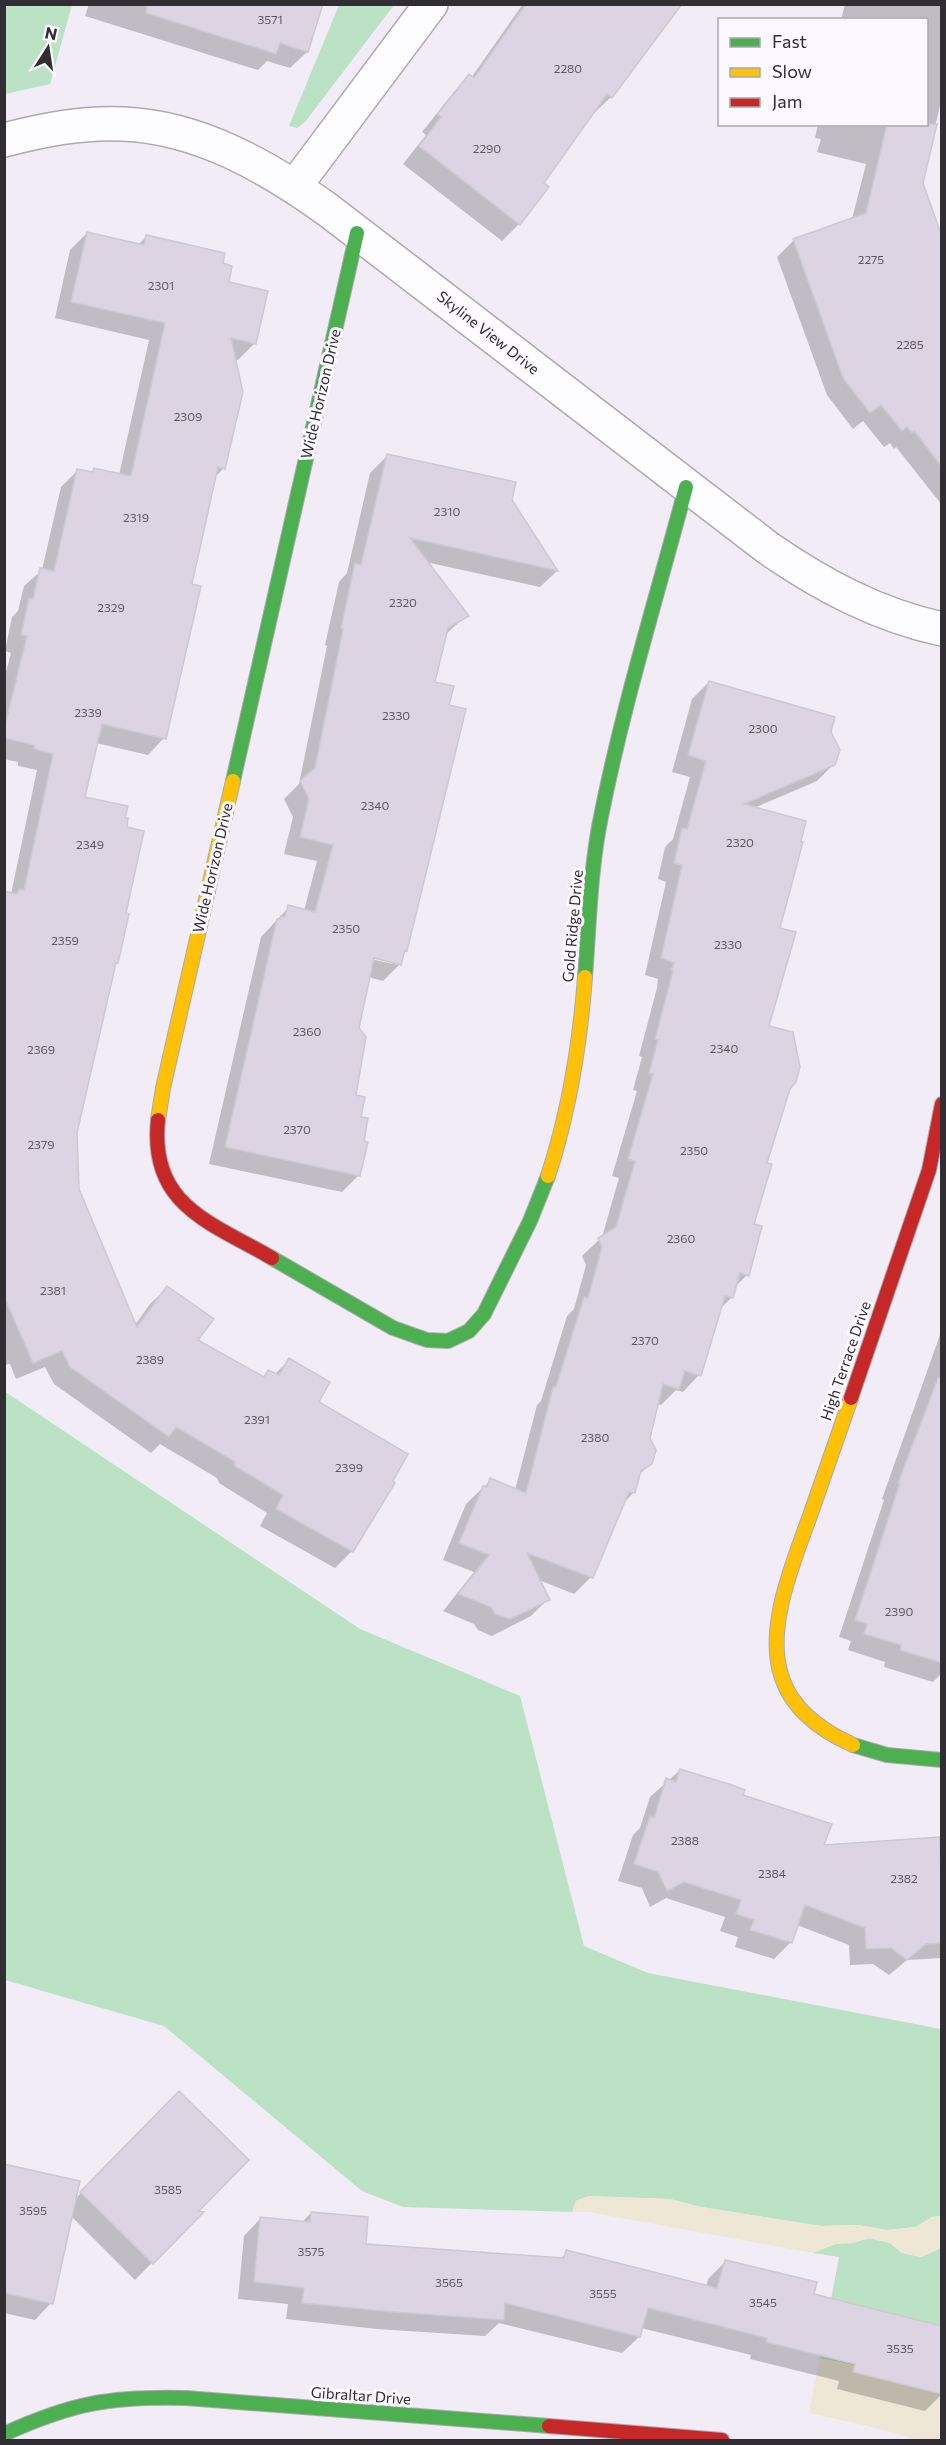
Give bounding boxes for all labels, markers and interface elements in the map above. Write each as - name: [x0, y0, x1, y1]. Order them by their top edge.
- house number: 3571: [257, 12, 283, 26]
- north arrow: [18, 18, 78, 78]
- legend: [718, 18, 928, 126]
- text: N: [43, 22, 59, 43]
- text: Fast: [772, 30, 807, 52]
- text: Slow: [772, 60, 812, 82]
- house number: 2280: [554, 61, 582, 75]
- text: Jam: [772, 90, 802, 112]
- house number: 2290: [473, 141, 501, 155]
- house number: 2275: [858, 252, 884, 266]
- house number: 2301: [148, 278, 174, 292]
- street label: Skyline View Drive: [434, 287, 543, 378]
- street label: Wide Horizon Drive: [296, 327, 344, 460]
- house number: 2285: [896, 337, 924, 351]
- house number: 2309: [174, 409, 202, 423]
- house number: 2310: [434, 504, 460, 518]
- house number: 2319: [123, 510, 149, 524]
- house number: 2320: [389, 595, 417, 609]
- house number: 2329: [97, 600, 125, 614]
- house number: 2339: [74, 705, 102, 719]
- house number: 2330: [382, 708, 410, 722]
- house number: 2300: [748, 721, 778, 735]
- house number: 2340: [361, 798, 389, 812]
- street label: Wide Horizon Drive: [188, 801, 236, 934]
- house number: 2320: [726, 835, 754, 849]
- house number: 2349: [76, 837, 104, 851]
- street label: Gold Ridge Drive: [558, 869, 586, 983]
- house number: 2350: [332, 921, 360, 935]
- house number: 2359: [51, 933, 79, 947]
- house number: 2330: [714, 937, 742, 951]
- house number: 2360: [293, 1024, 321, 1038]
- house number: 2340: [710, 1041, 738, 1055]
- house number: 2369: [27, 1042, 55, 1056]
- house number: 2370: [283, 1122, 311, 1136]
- house number: 2379: [27, 1137, 55, 1151]
- house number: 2350: [680, 1143, 708, 1157]
- house number: 2360: [667, 1231, 695, 1245]
- house number: 2381: [40, 1283, 66, 1297]
- street label: High Terrace Drive: [816, 1298, 874, 1423]
- house number: 2370: [631, 1333, 659, 1347]
- house number: 2389: [136, 1352, 164, 1366]
- house number: 2391: [244, 1412, 270, 1426]
- house number: 2380: [581, 1430, 609, 1444]
- house number: 2399: [335, 1460, 363, 1474]
- house number: 2390: [885, 1604, 913, 1618]
- house number: 2388: [671, 1833, 699, 1847]
- house number: 2384: [758, 1866, 786, 1880]
- house number: 2382: [890, 1871, 918, 1885]
- house number: 3585: [154, 2182, 182, 2196]
- house number: 3595: [19, 2203, 47, 2217]
- house number: 3575: [298, 2244, 325, 2258]
- house number: 3565: [435, 2275, 463, 2289]
- house number: 3555: [589, 2286, 617, 2300]
- house number: 3545: [749, 2295, 777, 2309]
- house number: 3535: [886, 2341, 914, 2355]
- street label: Gibraltar Drive: [310, 2383, 412, 2407]

